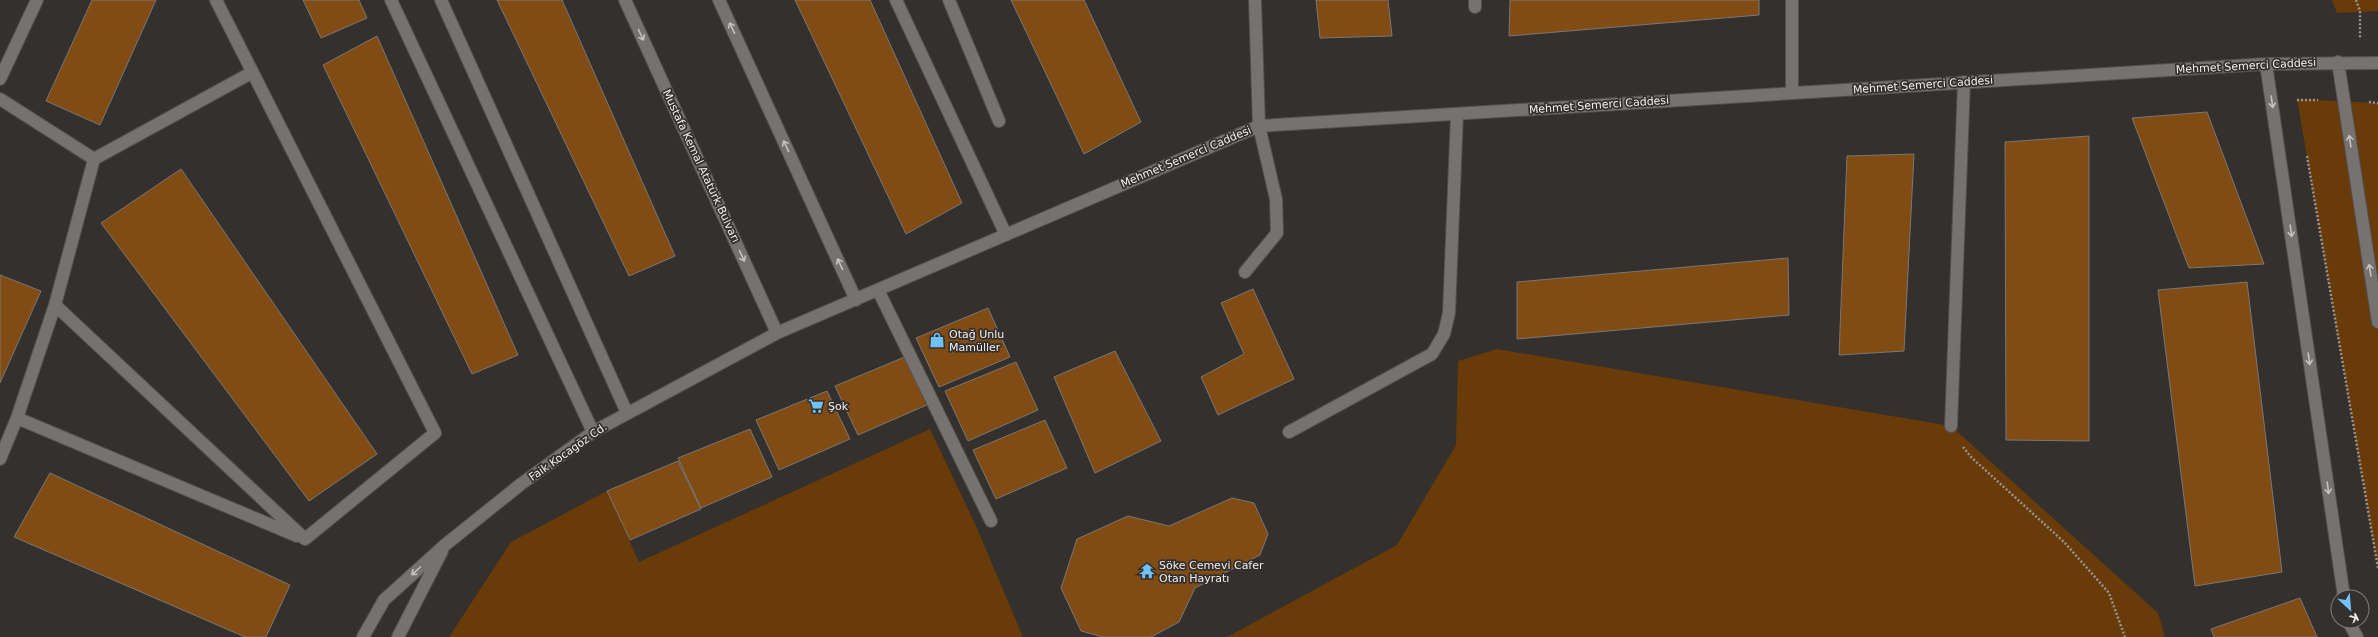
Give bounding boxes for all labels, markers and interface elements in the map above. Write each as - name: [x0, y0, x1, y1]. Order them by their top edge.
- one-way arrow: [728, 22, 735, 34]
- one-way arrow: [638, 29, 645, 41]
- street label: Mehmet Semerci Caddesi: [2175, 56, 2317, 76]
- street label: Mehmet Semerci Caddesi: [1852, 74, 1994, 96]
- street label: Mustafa Kemal Atatürk Bulvarı: [660, 87, 742, 245]
- street label: Mehmet Semerci Caddesi: [1528, 94, 1670, 116]
- one-way arrow: [2268, 95, 2276, 108]
- street label: Mehmet Semerci Caddesi: [1119, 124, 1253, 190]
- one-way arrow: [2346, 135, 2354, 148]
- one-way arrow: [782, 140, 789, 152]
- one-way arrow: [2287, 224, 2295, 237]
- one-way arrow: [739, 249, 746, 261]
- one-way arrow: [836, 258, 843, 270]
- one-way arrow: [2366, 264, 2374, 277]
- place label: Otağ Unlu Mamüller: [949, 328, 1004, 354]
- shop icon: Otağ Unlu Mamüller: [928, 331, 946, 349]
- one-way arrow: [2305, 353, 2313, 366]
- supermarket icon: Şok: [807, 397, 825, 415]
- place label: Şok: [828, 400, 849, 413]
- street label: Faik Kocagöz Cd.: [526, 420, 610, 484]
- one-way arrow: [2324, 481, 2332, 494]
- place label: Söke Cemevi Cafer Otan Hayratı: [1159, 559, 1264, 585]
- temple icon: Söke Cemevi Cafer Otan Hayratı: [1138, 562, 1156, 580]
- one-way arrow: [411, 566, 421, 576]
- north arrow: [2330, 589, 2370, 629]
- text: K: [2347, 610, 2361, 625]

